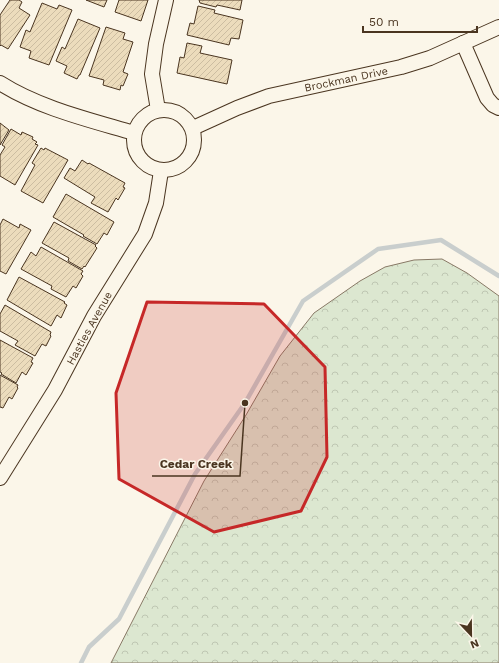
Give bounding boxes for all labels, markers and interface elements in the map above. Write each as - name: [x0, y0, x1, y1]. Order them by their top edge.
- scale bar: [363, 8, 477, 34]
- text: 50 m: [369, 15, 399, 29]
- street label: Brockman Drive: [303, 64, 389, 95]
- street label: Hasties Avenue: [64, 289, 115, 367]
- callout: Cedar Creek: [152, 452, 240, 476]
- text: Cedar Creek: [160, 457, 233, 471]
- north arrow: [451, 615, 491, 655]
- text: N: [468, 636, 481, 651]

